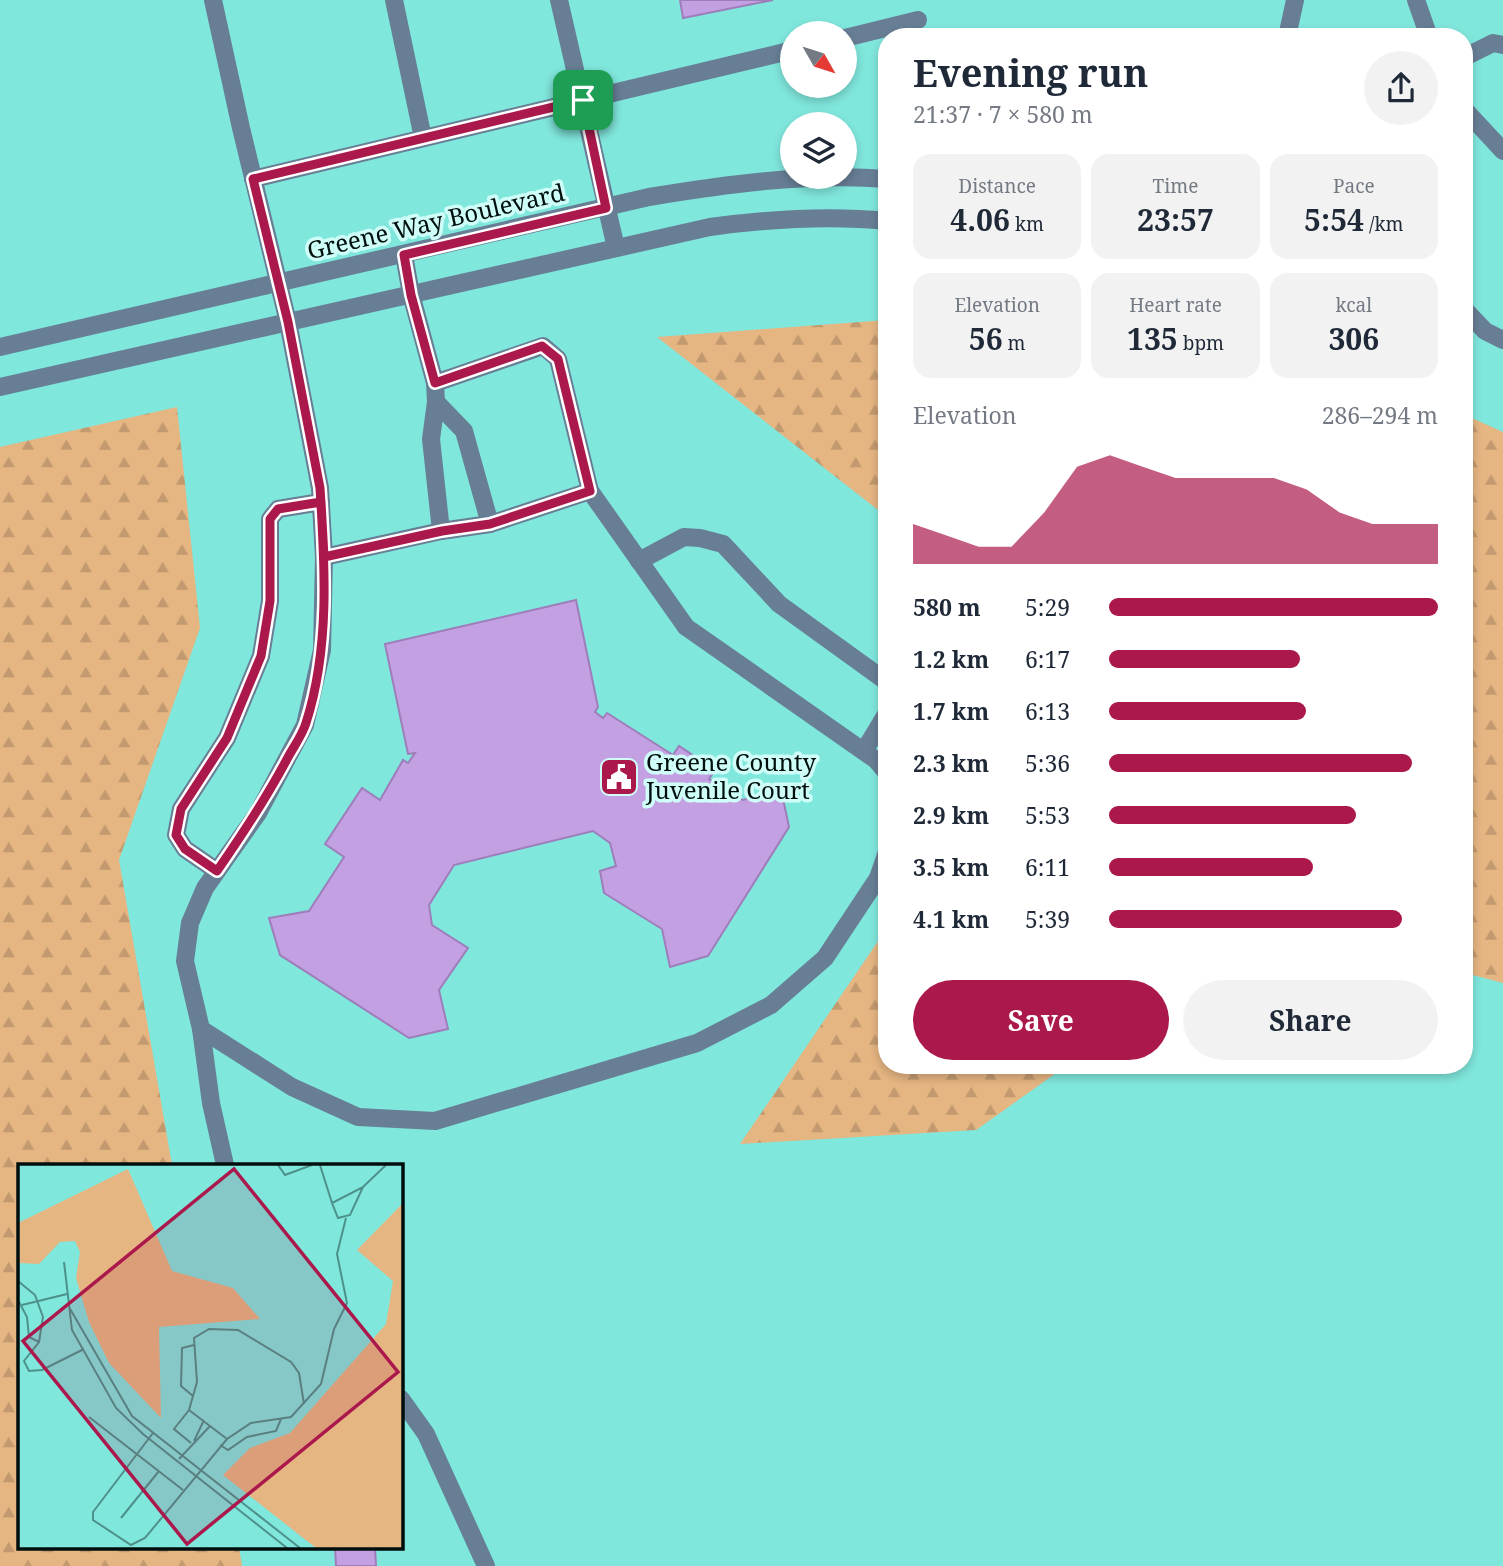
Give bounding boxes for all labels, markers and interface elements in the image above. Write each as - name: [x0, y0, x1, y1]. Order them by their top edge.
- north arrow: [780, 21, 858, 98]
- map controls: [780, 21, 857, 189]
- text: Evening run: [913, 46, 1148, 98]
- button: share: [1364, 51, 1438, 125]
- pin: [553, 70, 613, 130]
- icon: arrive: [564, 81, 602, 119]
- text: 21:37 · 7 × 580 m: [913, 98, 1093, 130]
- button: layers: [780, 112, 857, 189]
- text: Distance: [958, 173, 1036, 199]
- text: Time: [1153, 173, 1198, 199]
- text: Pace: [1333, 173, 1375, 199]
- street label: Greene Way Boulevard: [304, 175, 568, 266]
- text: 4.06: [950, 199, 1010, 240]
- text: 23:57: [1137, 199, 1214, 240]
- text: 5:54: [1304, 199, 1364, 240]
- text: km: [1010, 211, 1044, 237]
- text: /km: [1364, 211, 1404, 237]
- text: Elevation: [954, 292, 1040, 318]
- text: Heart rate: [1129, 292, 1222, 318]
- text: kcal: [1335, 292, 1372, 318]
- text: 56: [969, 318, 1003, 359]
- text: 135: [1127, 318, 1178, 359]
- text: 306: [1328, 318, 1379, 359]
- text: m: [1003, 330, 1026, 356]
- text: bpm: [1178, 330, 1224, 356]
- text: Elevation: [913, 399, 1017, 431]
- text: 286–294 m: [1322, 399, 1438, 431]
- text: 580 m: [913, 591, 981, 623]
- text: 5:29: [1025, 591, 1070, 623]
- text: 1.2 km: [913, 643, 989, 675]
- text: 6:17: [1025, 643, 1070, 675]
- text: 1.7 km: [913, 695, 989, 727]
- text: 6:13: [1025, 695, 1070, 727]
- place label: Greene County Juvenile Court: [645, 745, 816, 806]
- text: 2.3 km: [913, 747, 989, 779]
- text: 5:36: [1025, 747, 1070, 779]
- public building icon: Greene County Juvenile Court: [598, 756, 640, 798]
- text: 2.9 km: [913, 799, 989, 831]
- text: 5:53: [1025, 799, 1070, 831]
- text: 3.5 km: [913, 851, 989, 883]
- text: 6:11: [1025, 851, 1070, 883]
- text: 4.1 km: [913, 903, 989, 935]
- text: 5:39: [1025, 903, 1070, 935]
- button: Save: [913, 980, 1169, 1060]
- button: Share: [1183, 980, 1438, 1060]
- inset map: [18, 1164, 402, 1548]

